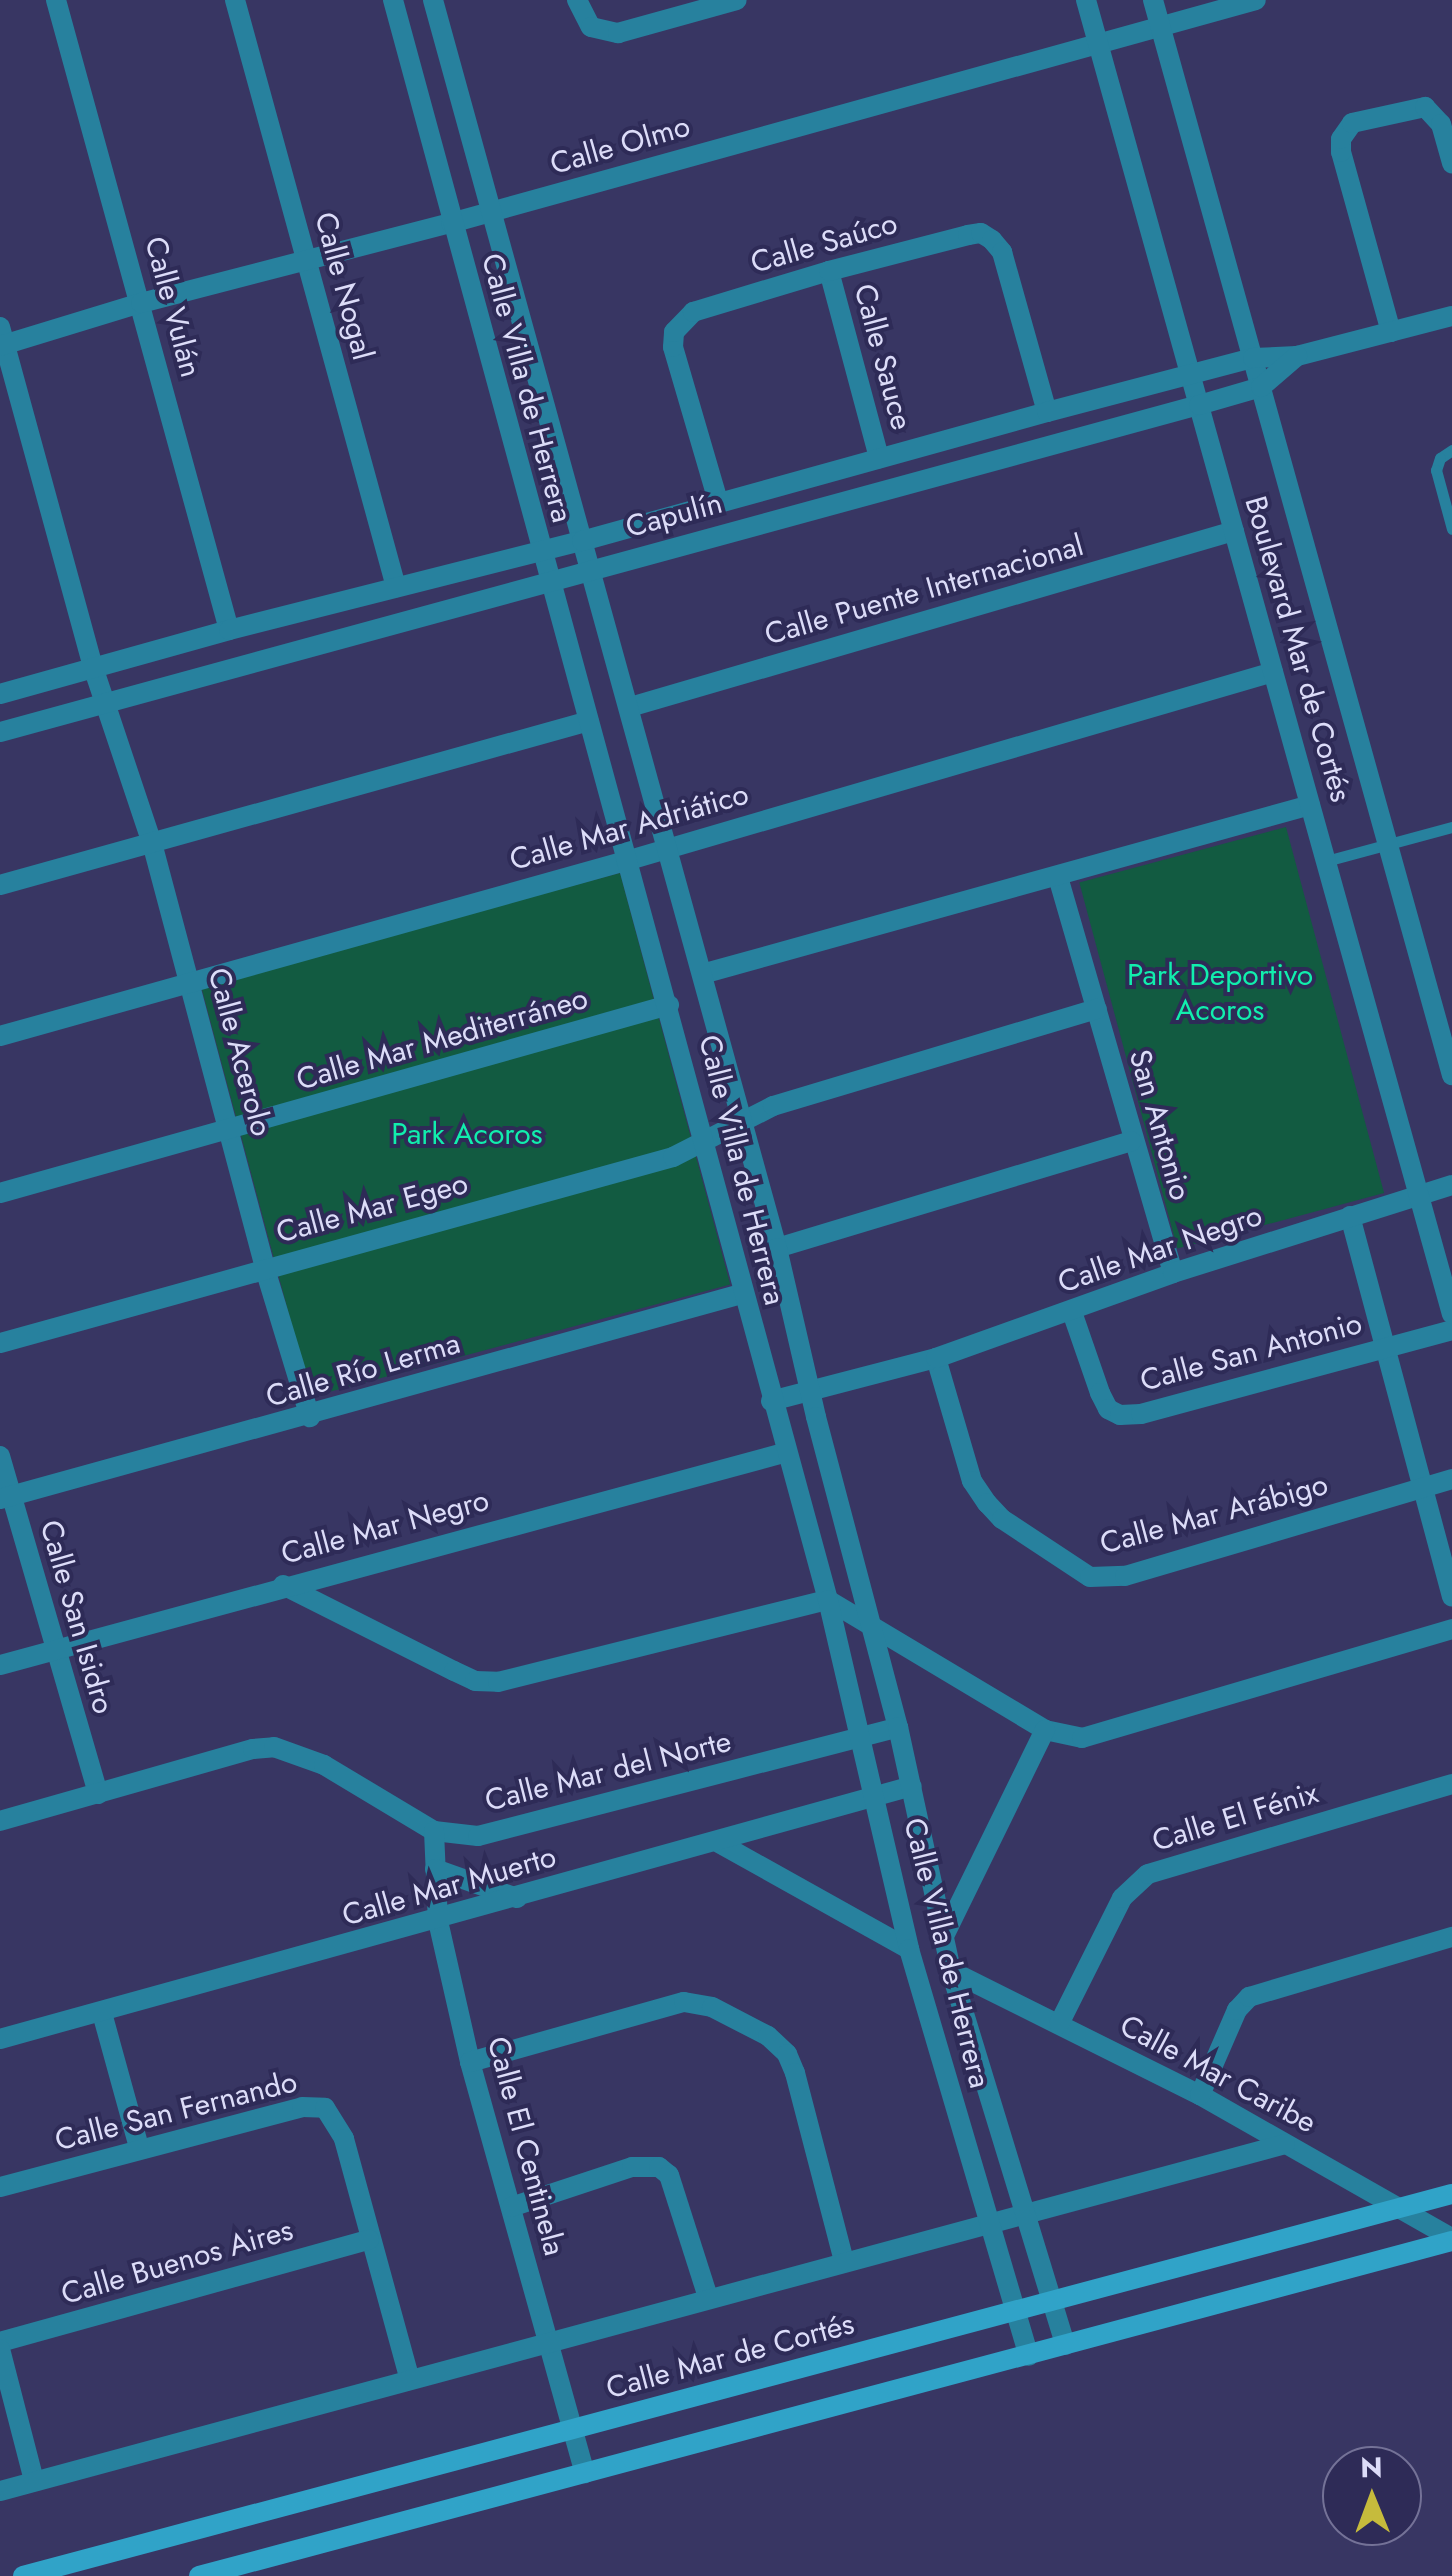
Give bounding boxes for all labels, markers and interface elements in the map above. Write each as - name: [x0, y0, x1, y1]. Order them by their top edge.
- street label: Calle Olmo: [546, 108, 694, 182]
- street label: Calle Saúco: [747, 205, 901, 281]
- street label: Calle Nogal: [307, 208, 381, 364]
- street label: Calle Vulán: [137, 233, 209, 381]
- street label: Calle Villa de Herrera: [474, 250, 580, 526]
- street label: Calle Sauce: [846, 280, 920, 434]
- street label: Capulín: [622, 485, 726, 545]
- street label: Boulevard Mar de Cortés: [1237, 492, 1359, 806]
- street label: Calle Puente Internacional: [761, 527, 1087, 653]
- street label: Calle Mar Adriático: [506, 776, 752, 878]
- park label: Park Deportivo Acoros: [1127, 957, 1313, 1028]
- street label: Calle Acerolo: [200, 964, 280, 1140]
- street label: Calle Mar Mediterráneo: [292, 980, 592, 1098]
- street label: Calle Villa de Herrera: [691, 1031, 793, 1309]
- street label: San Antonio: [1121, 1046, 1199, 1204]
- park label: Park Acoros: [391, 1116, 543, 1152]
- street label: Calle Mar Egeo: [272, 1165, 472, 1251]
- street label: Calle Mar Negro: [1053, 1197, 1267, 1301]
- street label: Calle San Antonio: [1136, 1305, 1366, 1399]
- street label: Calle Río Lerma: [262, 1325, 464, 1415]
- street label: Calle Mar Arábigo: [1096, 1466, 1332, 1562]
- street label: Calle Mar Negro: [277, 1482, 493, 1572]
- street label: Calle San Isidro: [32, 1516, 122, 1718]
- street label: Calle Mar del Norte: [481, 1723, 735, 1819]
- street label: Calle El Fénix: [1148, 1775, 1322, 1859]
- street label: Calle Villa de Herrera: [896, 1814, 998, 2092]
- street label: Calle Mar Muerto: [338, 1838, 560, 1934]
- street label: Calle Mar Caribe: [1114, 2007, 1322, 2141]
- street label: Calle El Centinela: [480, 2033, 572, 2259]
- street label: Calle San Fernando: [51, 2064, 301, 2158]
- street label: Calle Buenos Aires: [57, 2212, 297, 2312]
- street label: Calle Mar de Cortés: [602, 2306, 858, 2406]
- north arrow: [1322, 2446, 1422, 2546]
- text: N: [1360, 2447, 1383, 2488]

